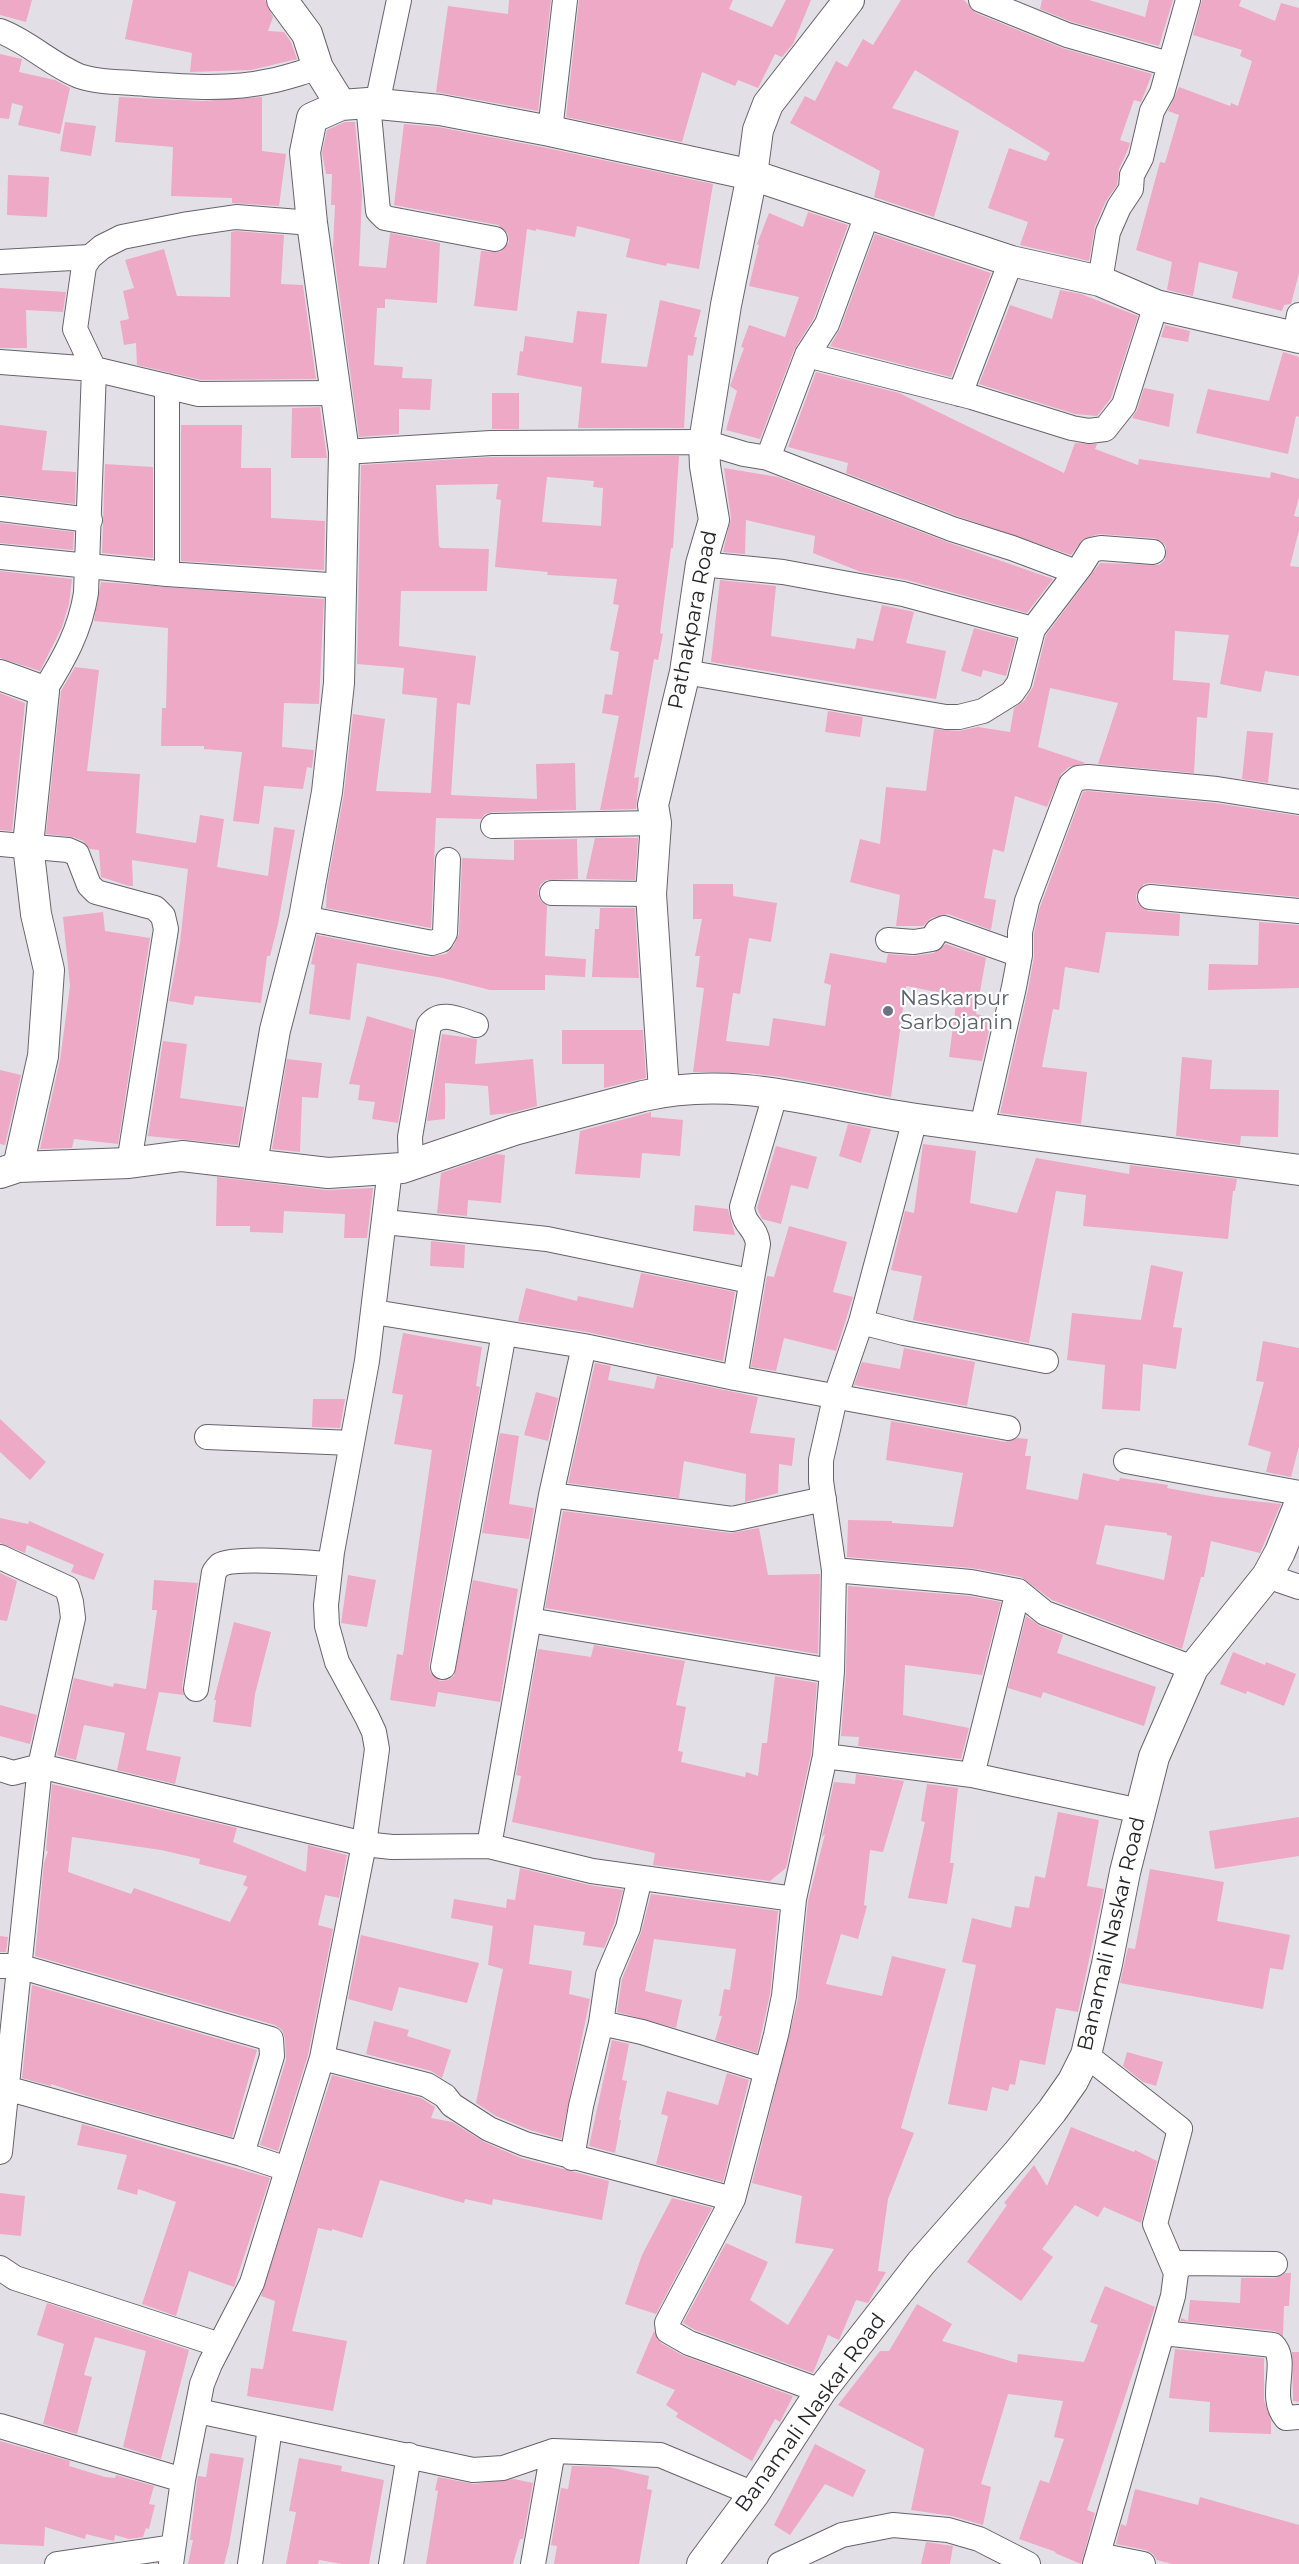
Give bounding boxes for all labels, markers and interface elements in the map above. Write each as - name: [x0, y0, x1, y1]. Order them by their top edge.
- street label: Pathakpara Road: [663, 528, 723, 712]
- place label: Naskarpur Sarbojanin: [900, 986, 1013, 1036]
- marker: Naskarpur Sarbojanin: [881, 1004, 895, 1018]
- street label: Banamali Naskar Road: [1073, 1814, 1151, 2054]
- street label: Banamali Naskar Road: [730, 2309, 892, 2517]

